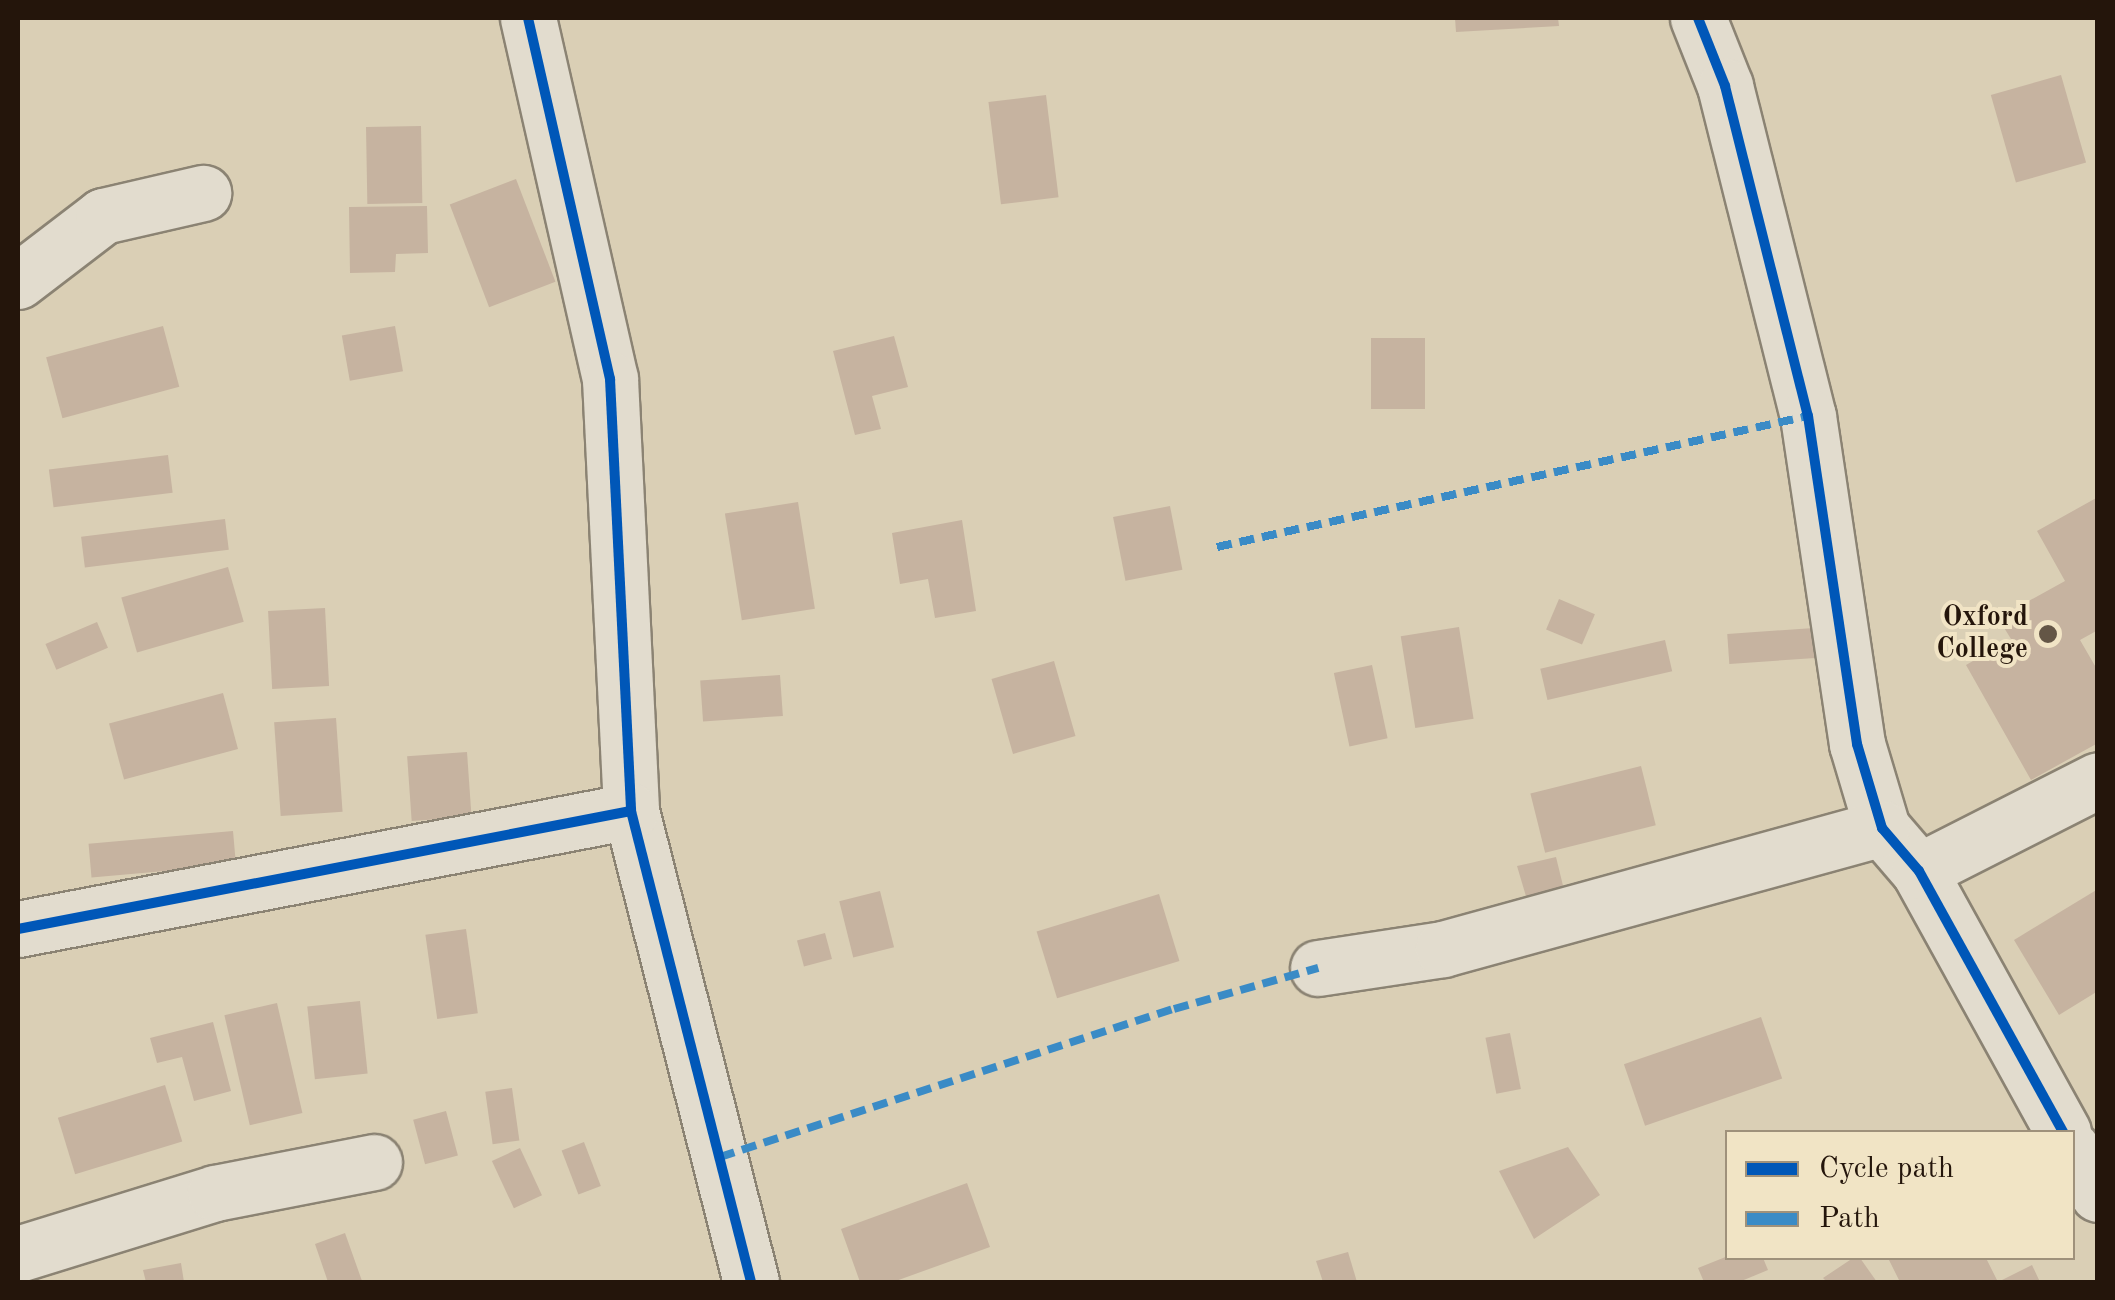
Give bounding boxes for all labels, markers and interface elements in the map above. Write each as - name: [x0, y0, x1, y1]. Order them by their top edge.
- place label: Oxford College: [1936, 601, 2028, 667]
- marker: Oxford College: [2037, 623, 2059, 645]
- legend: [1725, 1130, 2075, 1260]
- text: Cycle path: [1819, 1154, 1954, 1184]
- text: Path: [1819, 1204, 1880, 1234]

